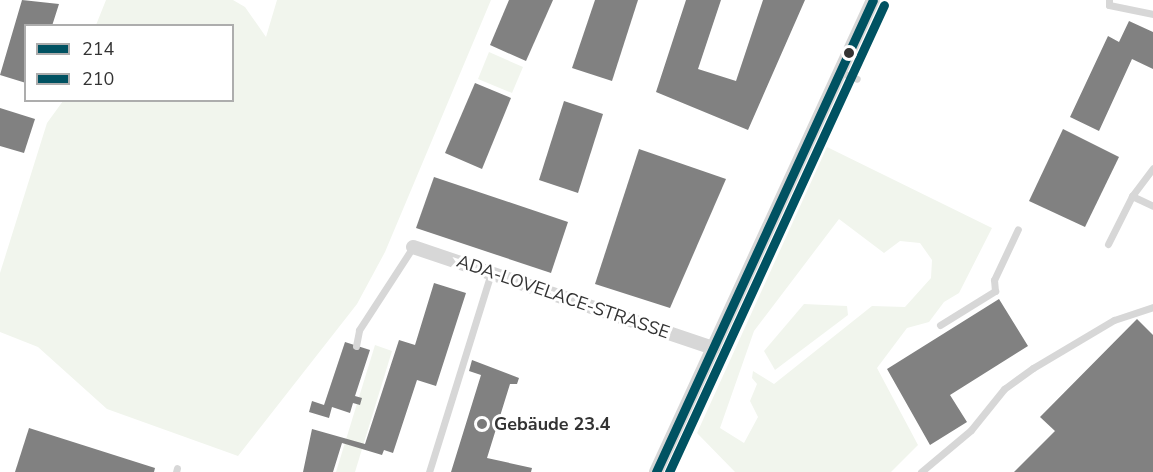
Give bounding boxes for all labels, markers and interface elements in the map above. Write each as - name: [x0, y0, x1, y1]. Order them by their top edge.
- legend: [24, 24, 234, 102]
- text: 214: [82, 37, 114, 61]
- unlabelled marker: [843, 47, 855, 59]
- text: 210: [82, 67, 114, 91]
- street label: ADA-LOVELACE-STRASSE: [454, 250, 672, 344]
- place label: Gebäude 23.4: [494, 413, 610, 435]
- marker: Gebäude 23.4: [475, 417, 489, 431]

